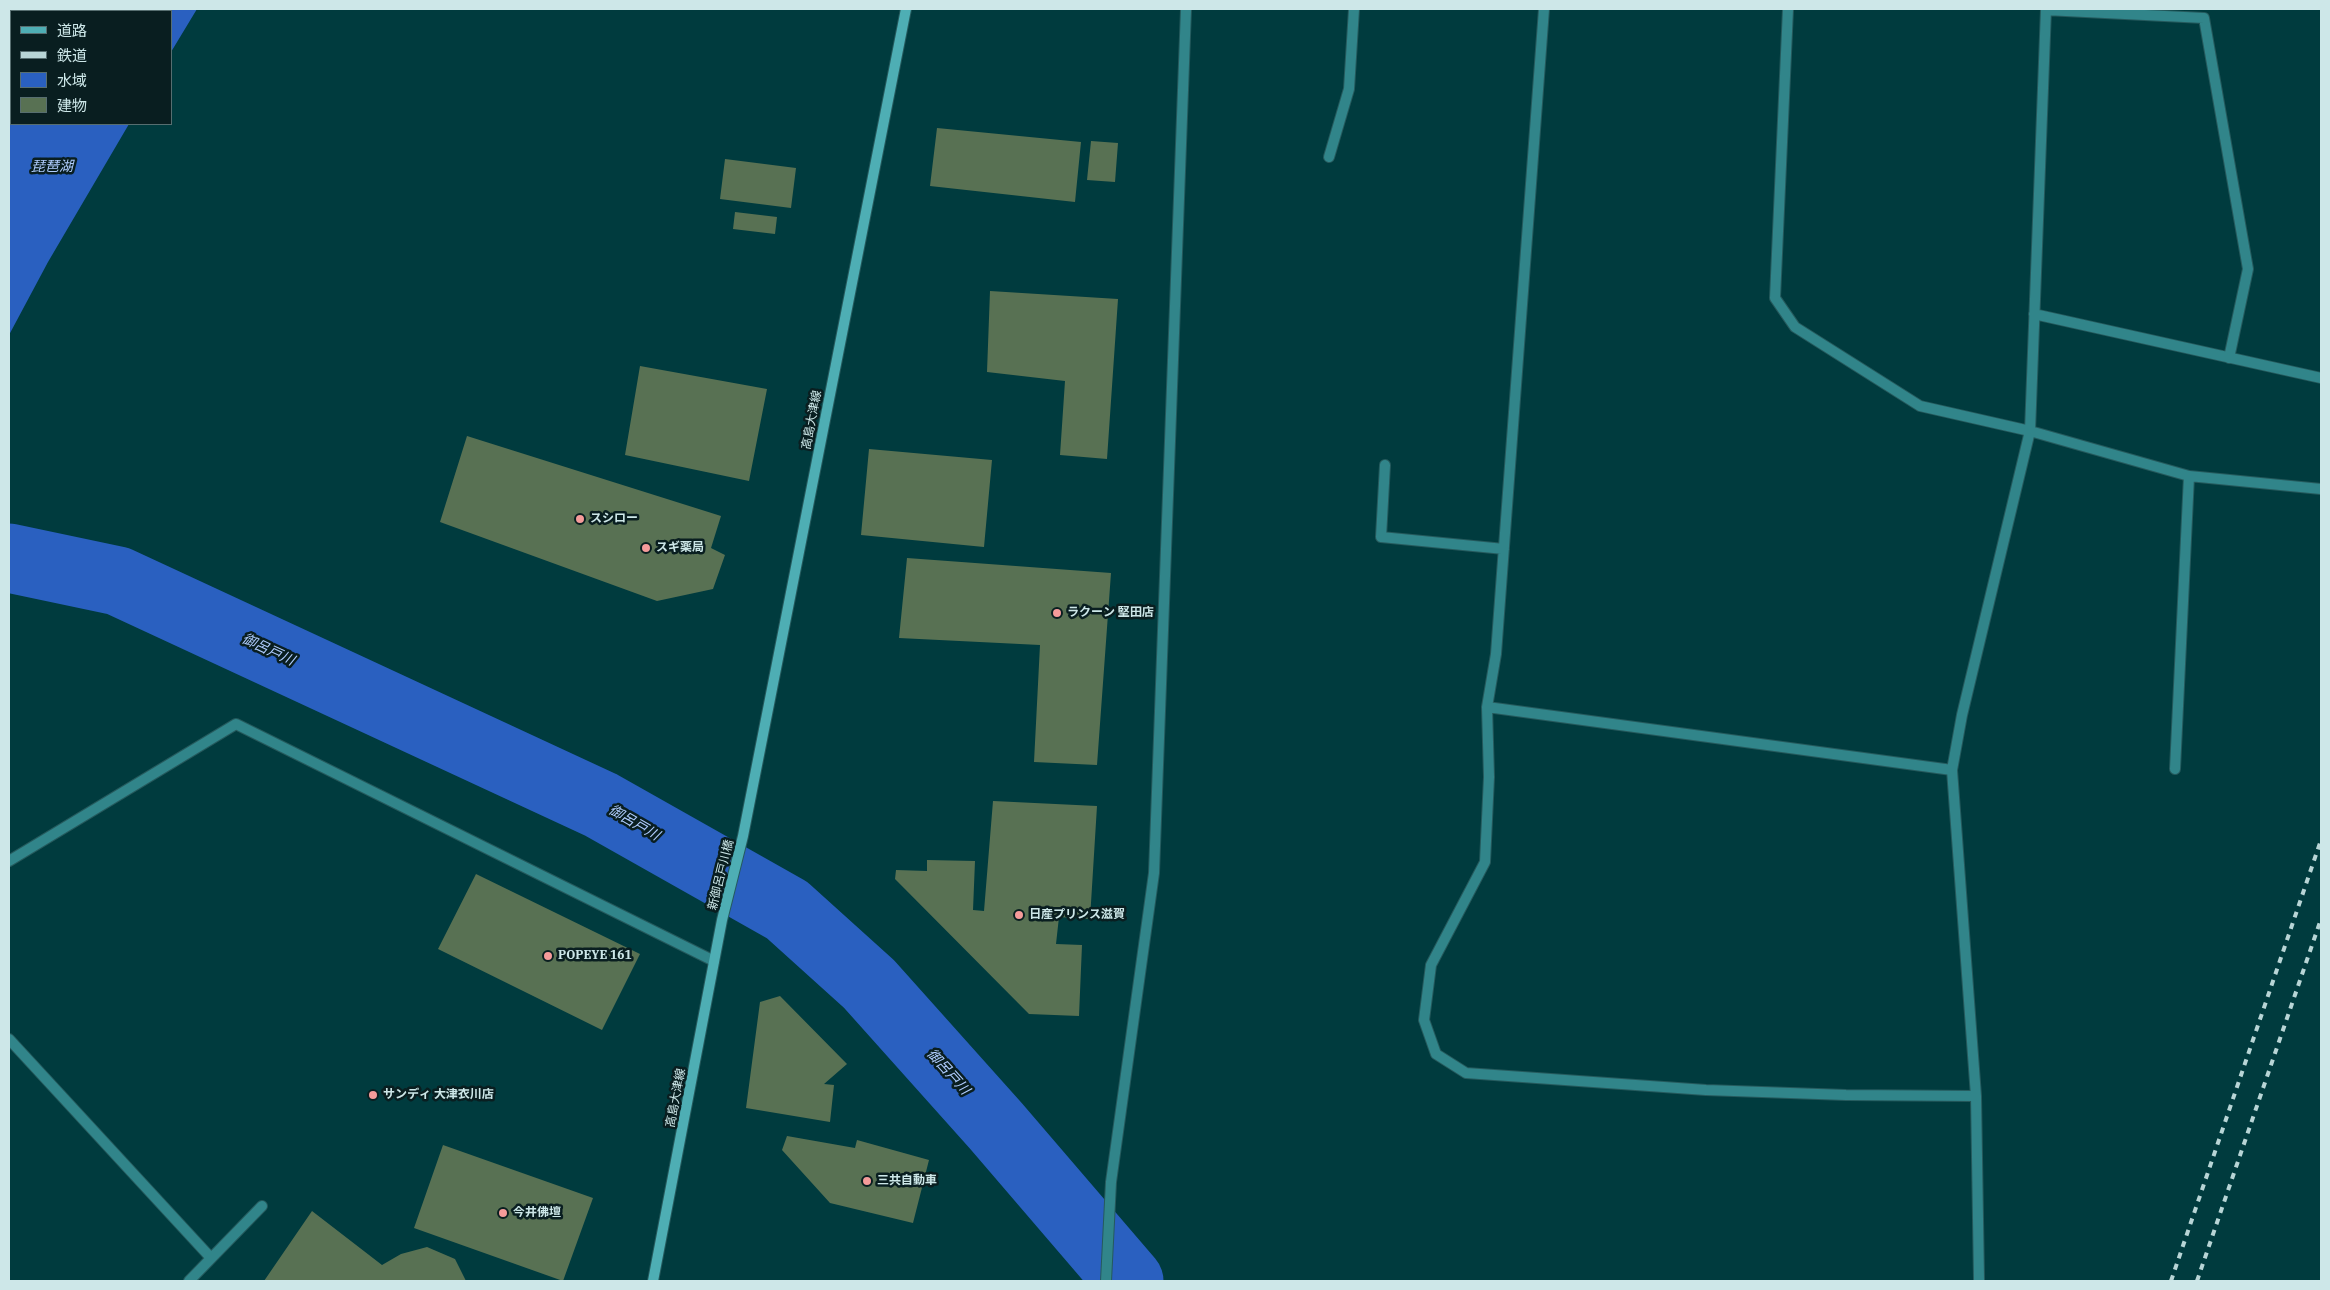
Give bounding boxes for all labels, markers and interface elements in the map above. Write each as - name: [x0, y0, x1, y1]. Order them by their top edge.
- legend: [10, 10, 172, 125]
- text: 道路: [57, 21, 87, 40]
- text: 鉄道: [57, 46, 87, 65]
- text: 水域: [57, 71, 87, 90]
- text: 建物: [57, 96, 87, 115]
- water label: 琵琶湖: [31, 159, 73, 175]
- street label: 高島大津線: [799, 389, 825, 451]
- place label: スシロー: [590, 512, 638, 526]
- marker: スシロー: [574, 513, 586, 525]
- place label: スギ薬局: [656, 541, 704, 555]
- marker: スギ薬局: [640, 542, 652, 554]
- place label: ラクーン 堅田店: [1067, 606, 1154, 620]
- marker: ラクーン 堅田店: [1051, 607, 1063, 619]
- water label: 御呂戸川: [239, 631, 297, 669]
- water label: 御呂戸川: [606, 802, 662, 844]
- street label: 新御呂戸川橋: [705, 838, 737, 912]
- place label: 日産プリンス滋賀: [1029, 908, 1125, 922]
- marker: 日産プリンス滋賀: [1013, 909, 1025, 921]
- place label: POPEYE 161: [558, 949, 632, 963]
- marker: POPEYE 161: [542, 950, 554, 962]
- water label: 御呂戸川: [923, 1046, 973, 1098]
- street label: 高島大津線: [663, 1067, 689, 1129]
- place label: サンディ 大津衣川店: [383, 1088, 494, 1102]
- marker: サンディ 大津衣川店: [367, 1089, 379, 1101]
- place label: 三共自動車: [877, 1174, 937, 1188]
- marker: 三共自動車: [861, 1175, 873, 1187]
- place label: 今井佛壇: [513, 1206, 561, 1220]
- marker: 今井佛壇: [497, 1207, 509, 1219]

